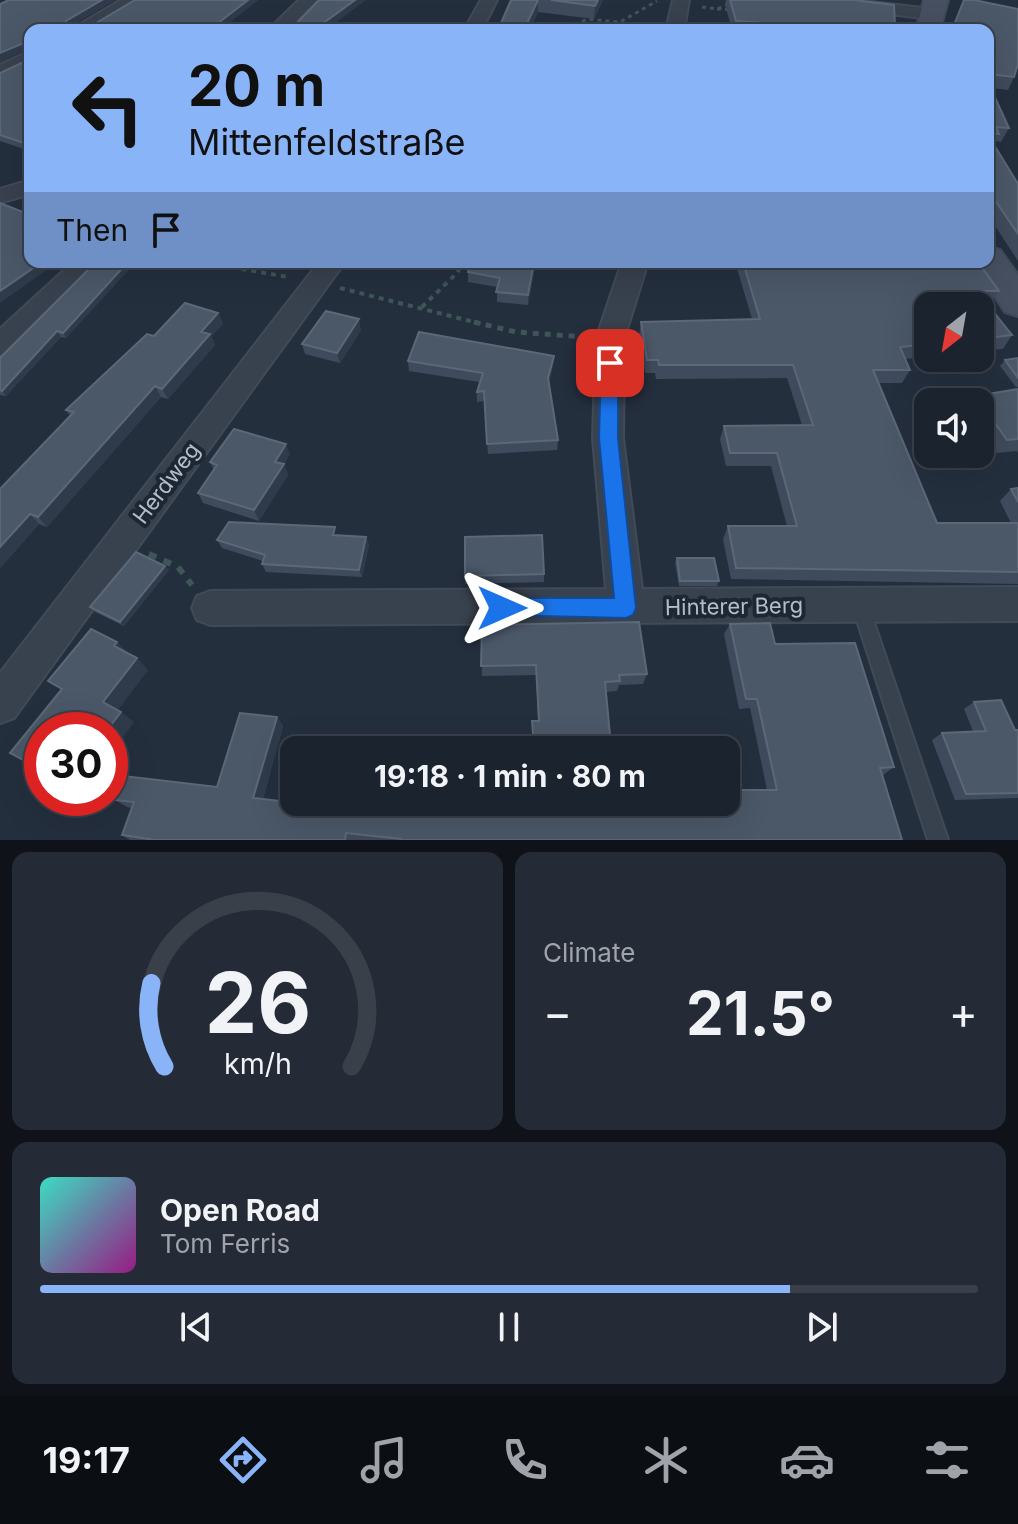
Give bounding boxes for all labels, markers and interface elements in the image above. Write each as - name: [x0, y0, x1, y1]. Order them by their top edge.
- text: 20 m: [188, 52, 325, 120]
- icon: left: [56, 56, 160, 160]
- text: Mittenfeldstraße: [188, 120, 466, 164]
- icon: arrive: [144, 208, 188, 252]
- text: Then: [56, 212, 128, 248]
- north arrow: [914, 292, 994, 372]
- map controls: [914, 292, 994, 468]
- pin: [576, 329, 644, 397]
- icon: arrive: [588, 341, 632, 385]
- button: sound: [914, 388, 994, 468]
- street label: Herdweg: [127, 437, 205, 529]
- position arrow: [460, 566, 544, 650]
- street label: Hinterer Berg: [665, 592, 803, 620]
- speed limit sign: 30: [24, 712, 128, 816]
- text: 19:18 · 1 min · 80 m: [374, 758, 646, 794]
- text: Climate: [543, 937, 635, 968]
- text: 26: [204, 952, 311, 1053]
- text: 21.5°: [686, 977, 835, 1049]
- text: −: [543, 986, 572, 1040]
- text: +: [949, 986, 978, 1040]
- text: km/h: [224, 1046, 291, 1081]
- text: Open Road: [160, 1192, 320, 1228]
- text: Tom Ferris: [160, 1228, 290, 1259]
- icon: previous: [174, 1305, 218, 1349]
- icon: pause: [487, 1305, 531, 1349]
- icon: next: [800, 1305, 844, 1349]
- icon: directions: [215, 1432, 271, 1488]
- icon: music: [356, 1432, 412, 1488]
- icon: phone: [497, 1432, 553, 1488]
- icon: climate: [638, 1432, 694, 1488]
- icon: car: [779, 1432, 835, 1488]
- icon: filters: [919, 1432, 975, 1488]
- text: 19:17: [42, 1438, 130, 1482]

